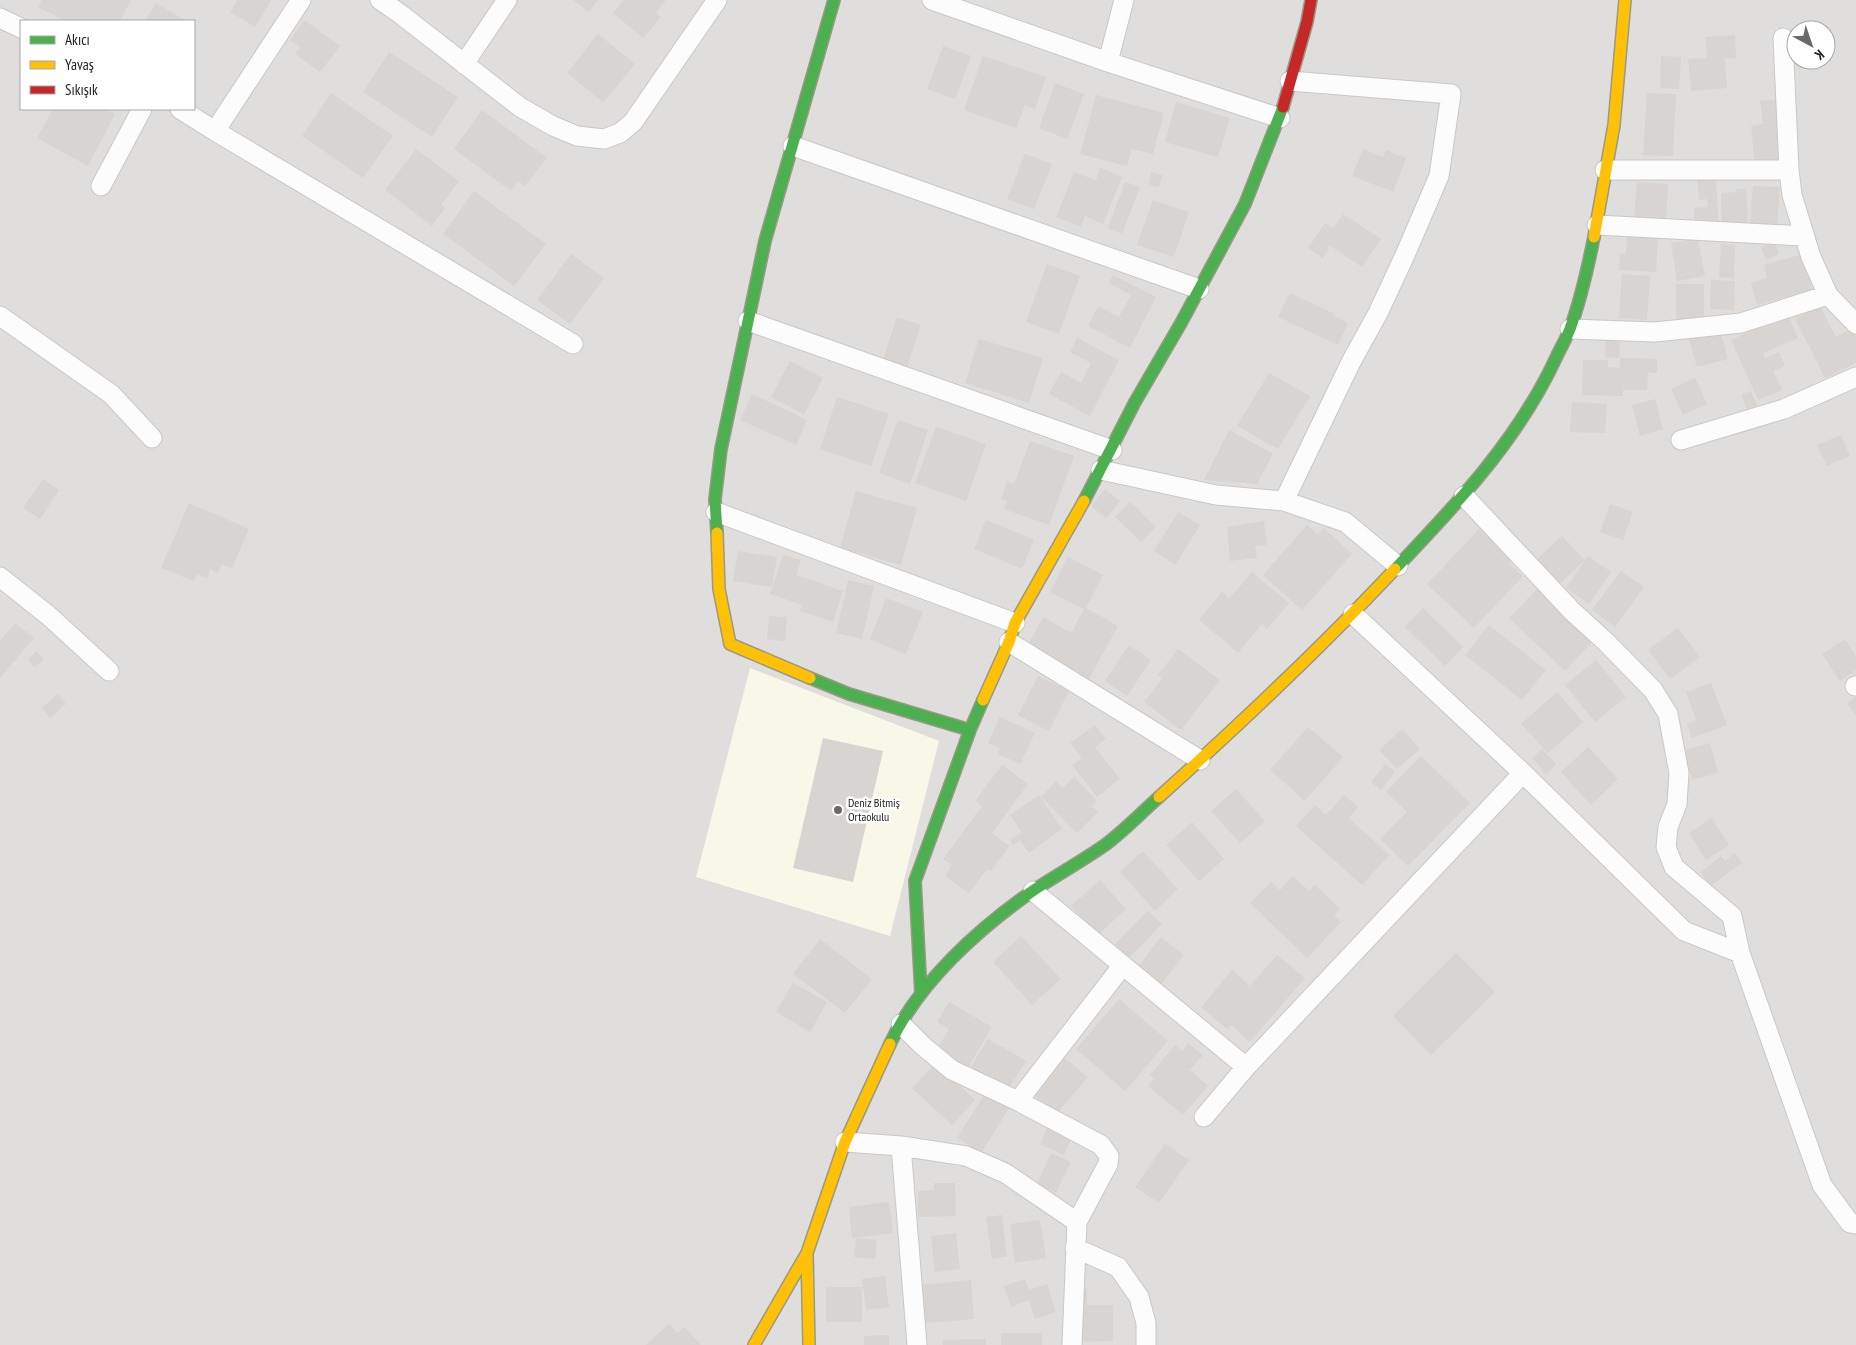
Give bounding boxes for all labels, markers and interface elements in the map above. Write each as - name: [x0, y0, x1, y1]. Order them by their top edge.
- legend: [20, 20, 195, 110]
- north arrow: [1786, 20, 1836, 70]
- text: Akıcı: [65, 30, 90, 49]
- text: K: [1810, 46, 1828, 65]
- text: Yavaş: [65, 55, 94, 74]
- text: Sıkışık: [65, 80, 98, 99]
- place label: Deniz Bitmiş Ortaokulu: [848, 795, 900, 824]
- marker: Deniz Bitmiş Ortaokulu: [832, 804, 844, 816]

